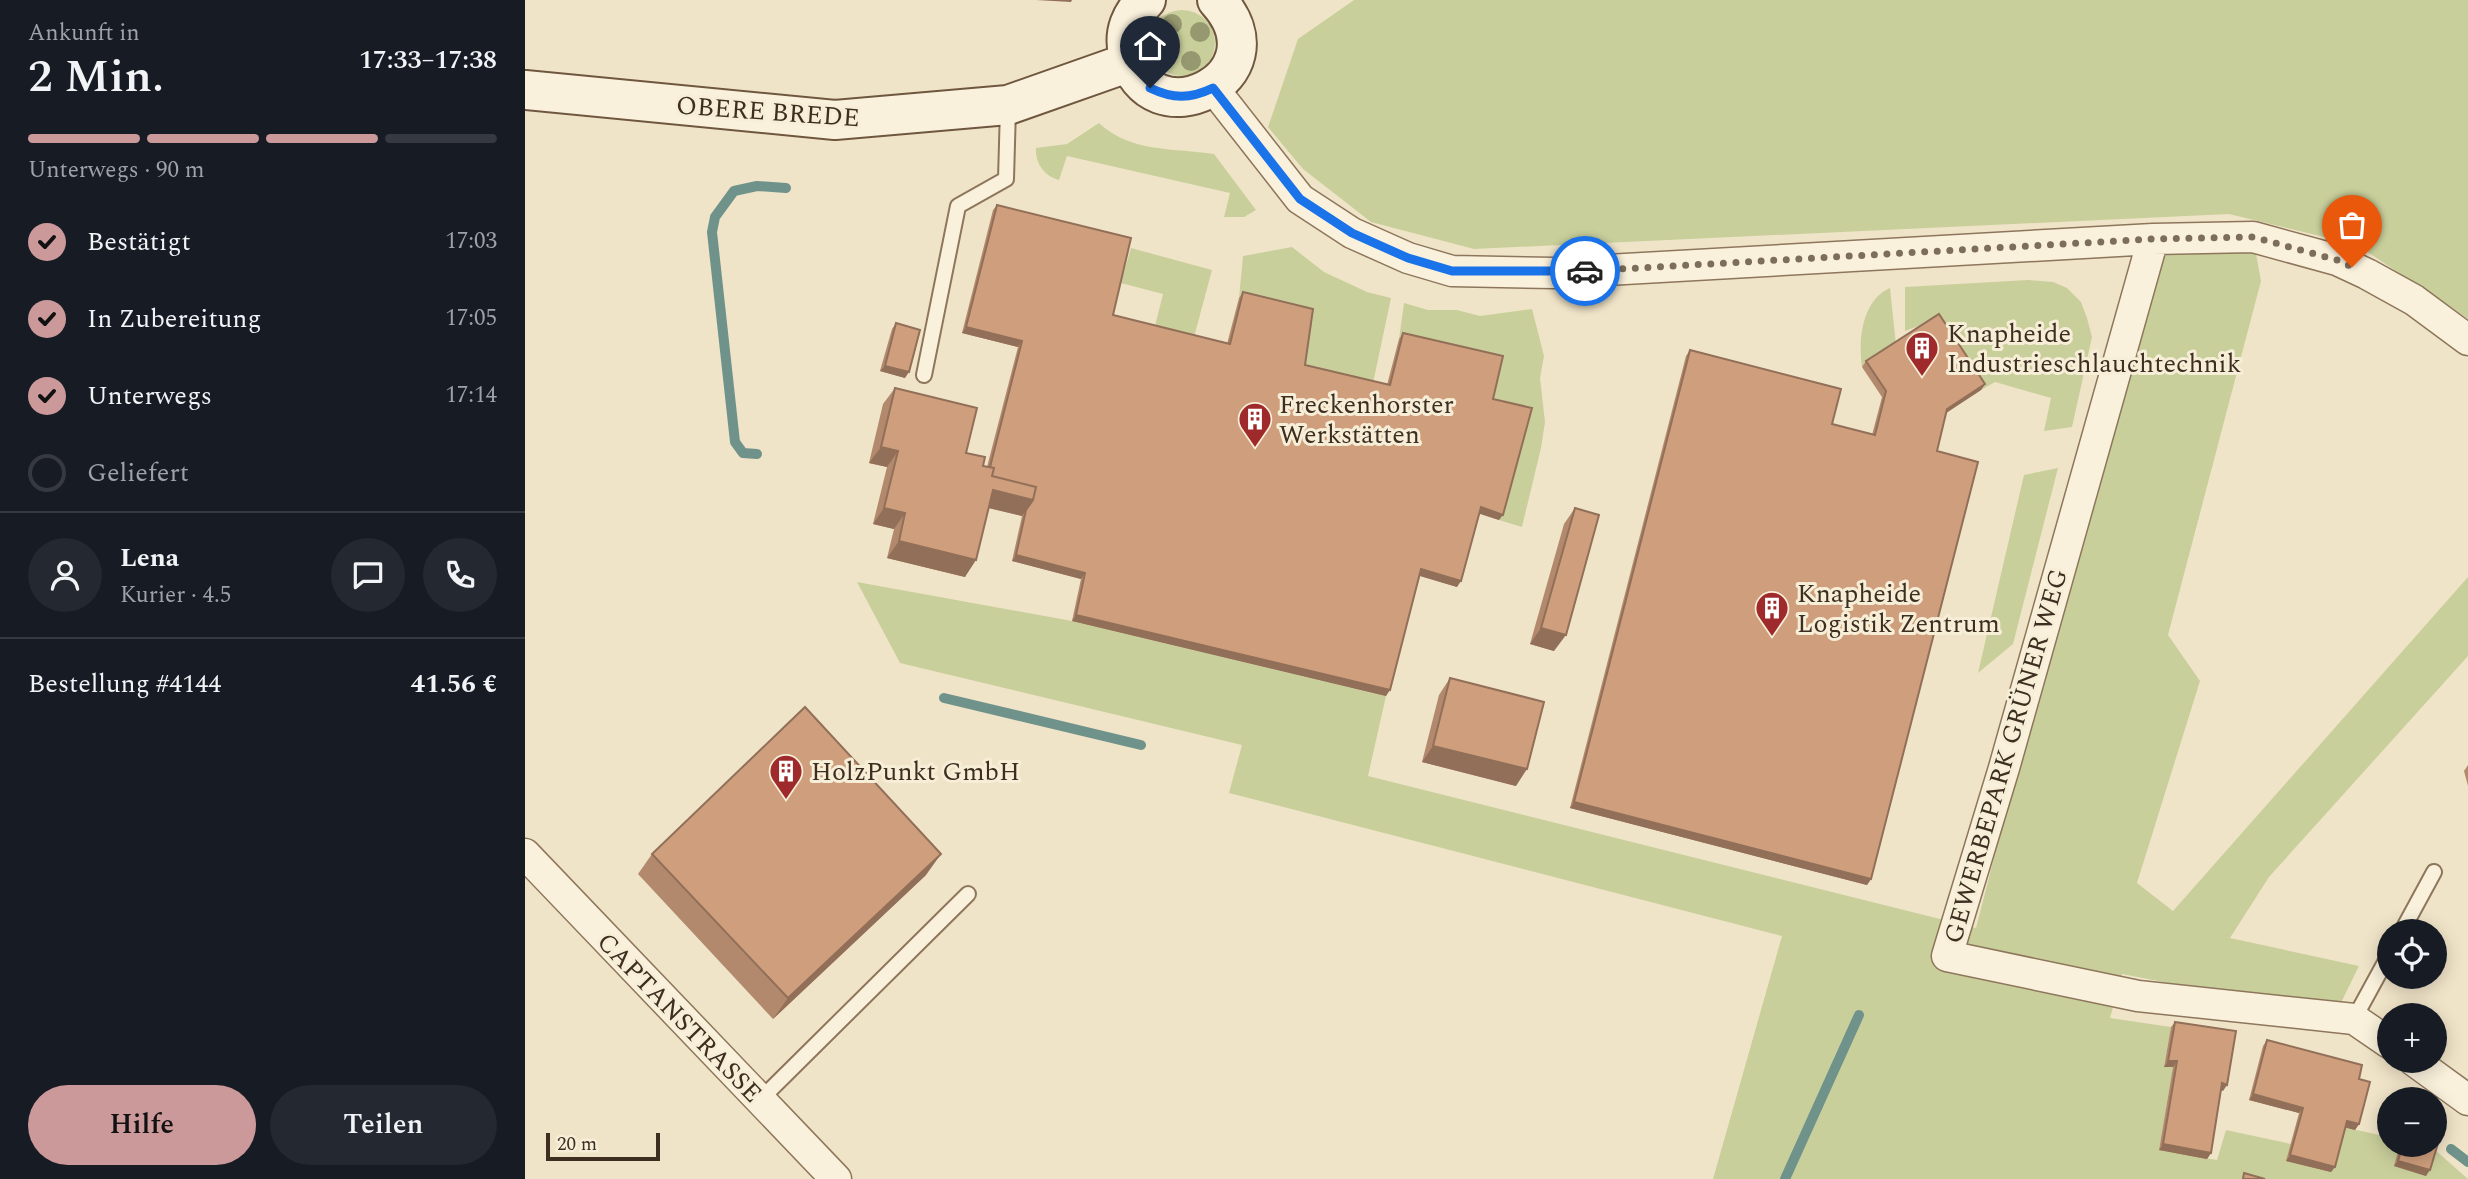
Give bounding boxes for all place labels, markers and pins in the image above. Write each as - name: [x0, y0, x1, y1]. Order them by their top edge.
- pin: [1120, 16, 1180, 88]
- pin: [2322, 195, 2382, 267]
- place label: Knapheide Industrieschlauchtechnik: [1947, 314, 2241, 384]
- building icon: Knapheide Industrieschlauchtechnik: [1903, 329, 1941, 378]
- place label: Freckenhorster Werkstätten: [1279, 385, 1454, 455]
- building icon: Freckenhorster Werkstätten: [1236, 400, 1274, 449]
- place label: Knapheide Logistik Zentrum: [1797, 574, 2000, 644]
- building icon: Knapheide Logistik Zentrum: [1753, 589, 1791, 638]
- building icon: HolzPunkt GmbH: [767, 752, 805, 801]
- place label: HolzPunkt GmbH: [811, 752, 1020, 792]

